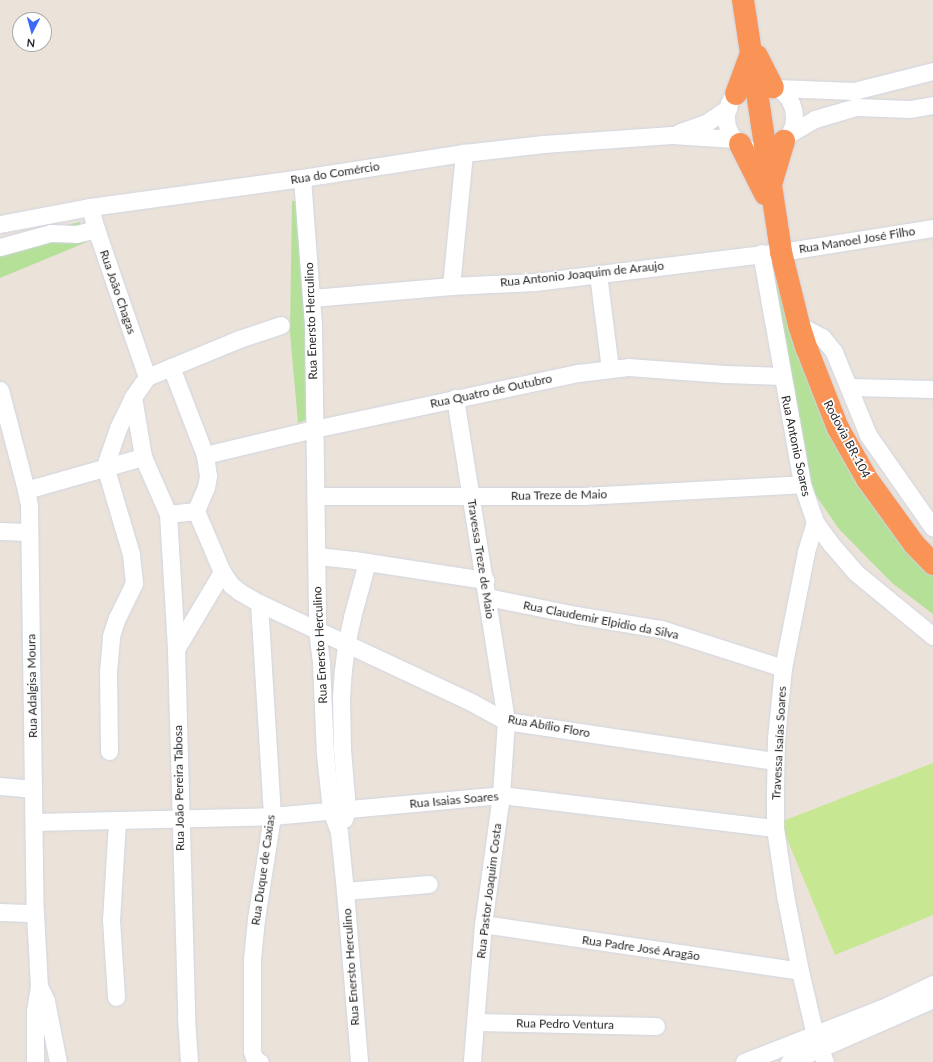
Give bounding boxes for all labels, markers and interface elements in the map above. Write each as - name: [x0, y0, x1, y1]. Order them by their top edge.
- north arrow: [12, 12, 52, 52]
- text: N: [26, 37, 36, 50]
- street label: Rua do Comércio: [289, 159, 381, 187]
- street label: Rua Manoel José Filho: [798, 224, 916, 256]
- street label: Rua João Chagas: [97, 248, 139, 336]
- street label: Rua Antonio Joaquim de Araujo: [499, 258, 665, 290]
- street label: Rua Enersto Herculino: [302, 262, 320, 380]
- street label: Rua Quatro de Outubro: [429, 371, 553, 411]
- street label: Rua Antonio Soares: [778, 394, 814, 498]
- street label: Rodovia BR-104: [820, 398, 874, 480]
- street label: Rua Treze de Maio: [511, 487, 607, 503]
- street label: Travessa Treze de Maio: [464, 498, 498, 620]
- street label: Rua Enersto Herculino: [310, 586, 330, 704]
- street label: Rua Claudemir Elpidio da Silva: [522, 598, 680, 642]
- street label: Rua Adalgisa Moura: [24, 634, 40, 738]
- street label: Travessa Isaías Soares: [769, 686, 789, 800]
- street label: Rua Abílio Floro: [507, 712, 591, 740]
- street label: Rua João Pereira Tabosa: [171, 725, 187, 851]
- street label: Rua Isaias Soares: [409, 789, 499, 811]
- street label: Rua Duque de Caxias: [248, 814, 278, 926]
- street label: Rua Pastor Joaquim Costa: [474, 822, 504, 960]
- street label: Rua Enersto Herculino: [340, 908, 362, 1026]
- street label: Rua Padre José Aragão: [581, 933, 701, 963]
- street label: Rua Pedro Ventura: [516, 1016, 614, 1032]

